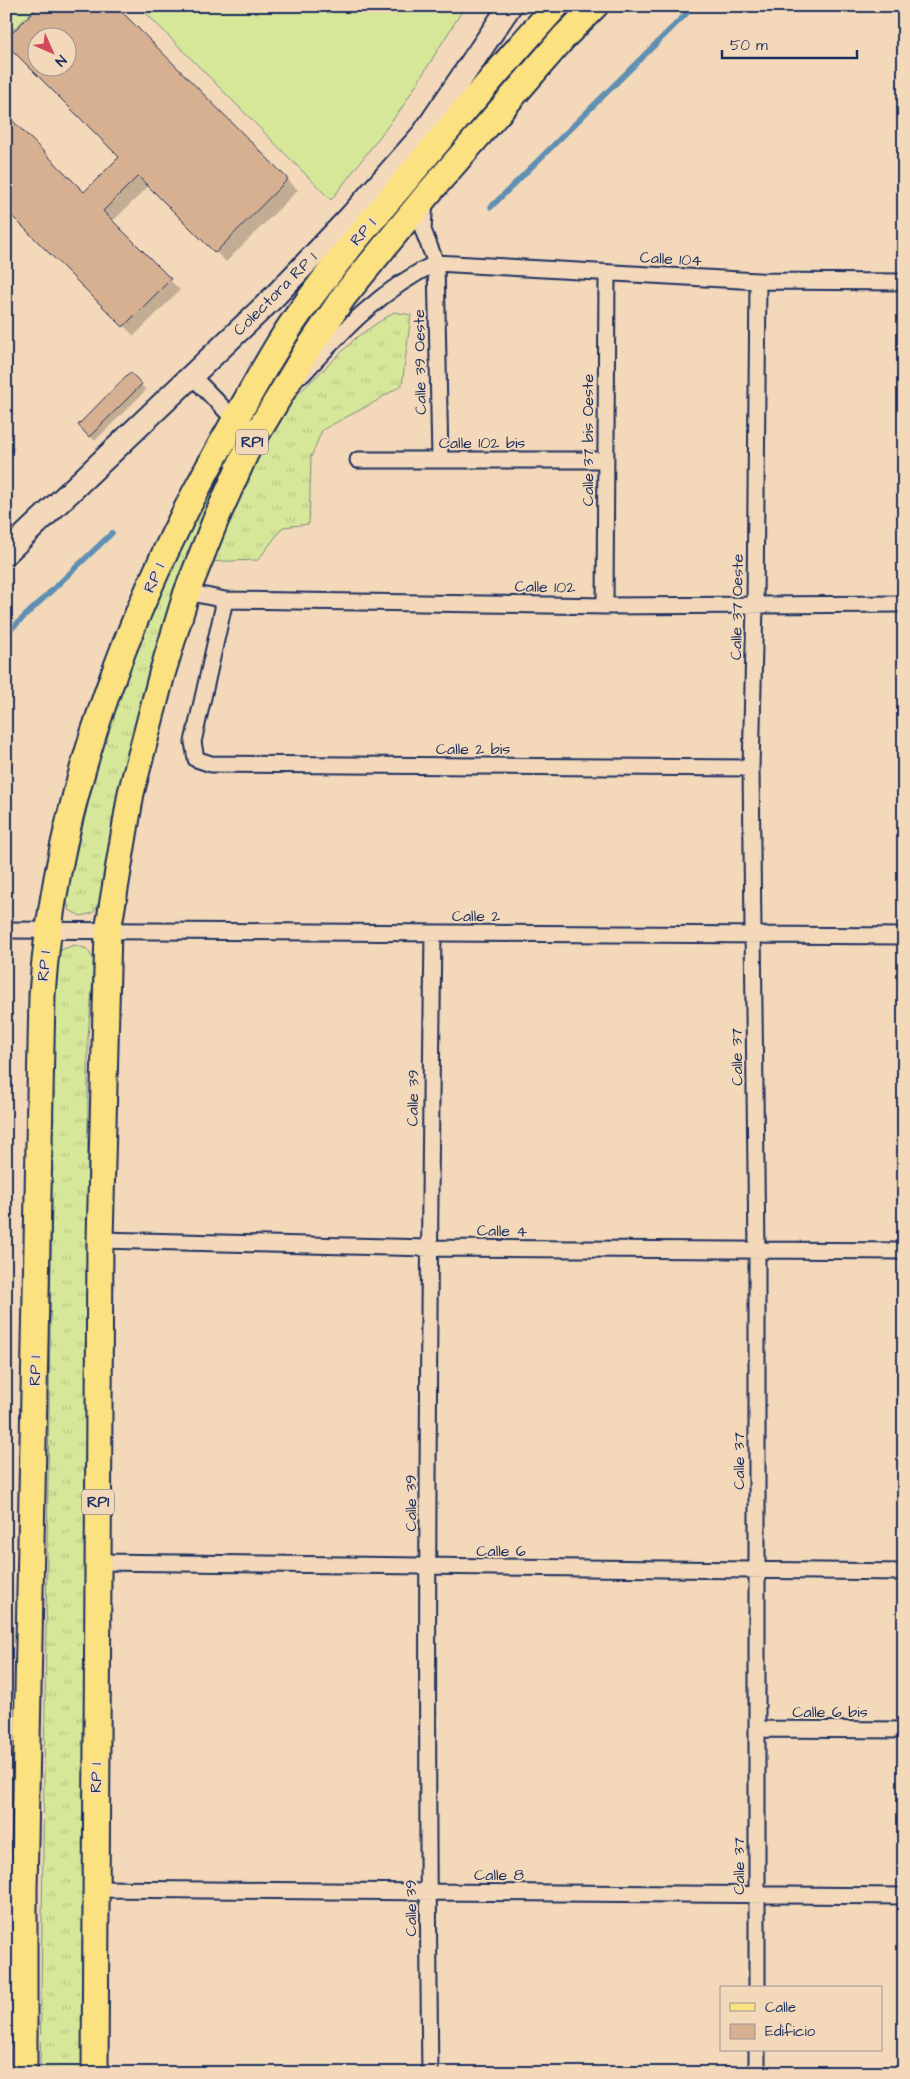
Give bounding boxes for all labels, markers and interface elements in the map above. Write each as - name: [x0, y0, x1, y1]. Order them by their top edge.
- north arrow: [28, 28, 78, 78]
- scale bar: [722, 28, 858, 60]
- text: 50 m: [730, 35, 768, 56]
- text: N: [50, 50, 71, 71]
- street label: RP 1: [345, 213, 381, 251]
- street label: Calle 104: [639, 246, 703, 272]
- street label: Colectora RP 1: [228, 247, 322, 341]
- street label: Calle 39 Oeste: [408, 309, 432, 415]
- street label: Calle 37 bis Oeste: [577, 373, 599, 506]
- road number: RP1: [236, 430, 268, 454]
- street label: Calle 102 bis: [439, 432, 525, 454]
- street label: Calle 37 Oeste: [725, 553, 749, 660]
- street label: RP 1: [138, 560, 170, 596]
- street label: Calle 102: [514, 575, 576, 599]
- street label: Calle 2 bis: [436, 738, 510, 760]
- street label: Calle 2: [452, 905, 500, 927]
- street label: RP 1: [32, 950, 56, 982]
- street label: Calle 37: [725, 1028, 749, 1086]
- street label: Calle 39: [402, 1069, 424, 1127]
- street label: Calle 4: [477, 1220, 528, 1242]
- street label: RP 1: [24, 1356, 46, 1386]
- street label: Calle 37: [728, 1432, 750, 1490]
- street label: Calle 39: [400, 1475, 422, 1531]
- road number: RP1: [82, 1490, 114, 1514]
- street label: Calle 6: [476, 1540, 526, 1562]
- street label: Calle 6 bis: [792, 1701, 868, 1723]
- street label: RP 1: [85, 1763, 107, 1793]
- street label: Calle 37: [728, 1837, 750, 1895]
- street label: Calle 8: [474, 1864, 524, 1886]
- street label: Calle 39: [400, 1880, 422, 1936]
- legend: [720, 1986, 882, 2052]
- text: Calle: [765, 1997, 796, 2018]
- text: Edificio: [765, 2021, 816, 2042]

